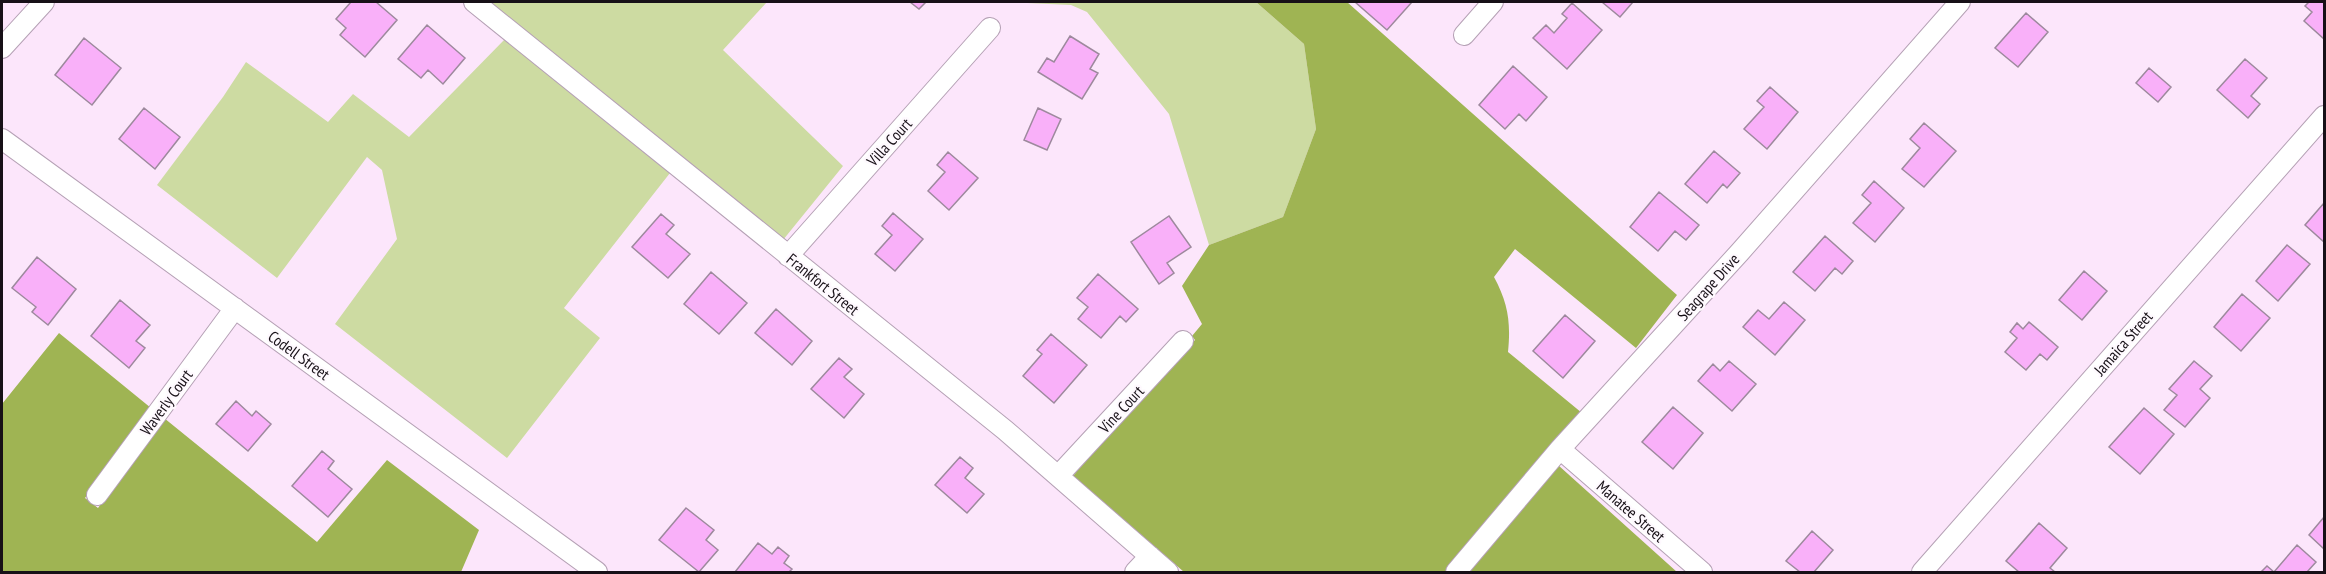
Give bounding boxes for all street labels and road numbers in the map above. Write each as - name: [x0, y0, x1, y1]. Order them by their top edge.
- street label: Villa Court: [861, 113, 916, 171]
- street label: Frankfort Street: [783, 249, 864, 320]
- street label: Seagrape Drive: [1673, 249, 1743, 325]
- street label: Jamaica Street: [2089, 306, 2157, 380]
- street label: Codell Street: [264, 326, 334, 384]
- street label: Waverly Court: [135, 365, 197, 439]
- street label: Vine Court: [1093, 381, 1148, 438]
- street label: Manatee Street: [1593, 476, 1670, 546]

